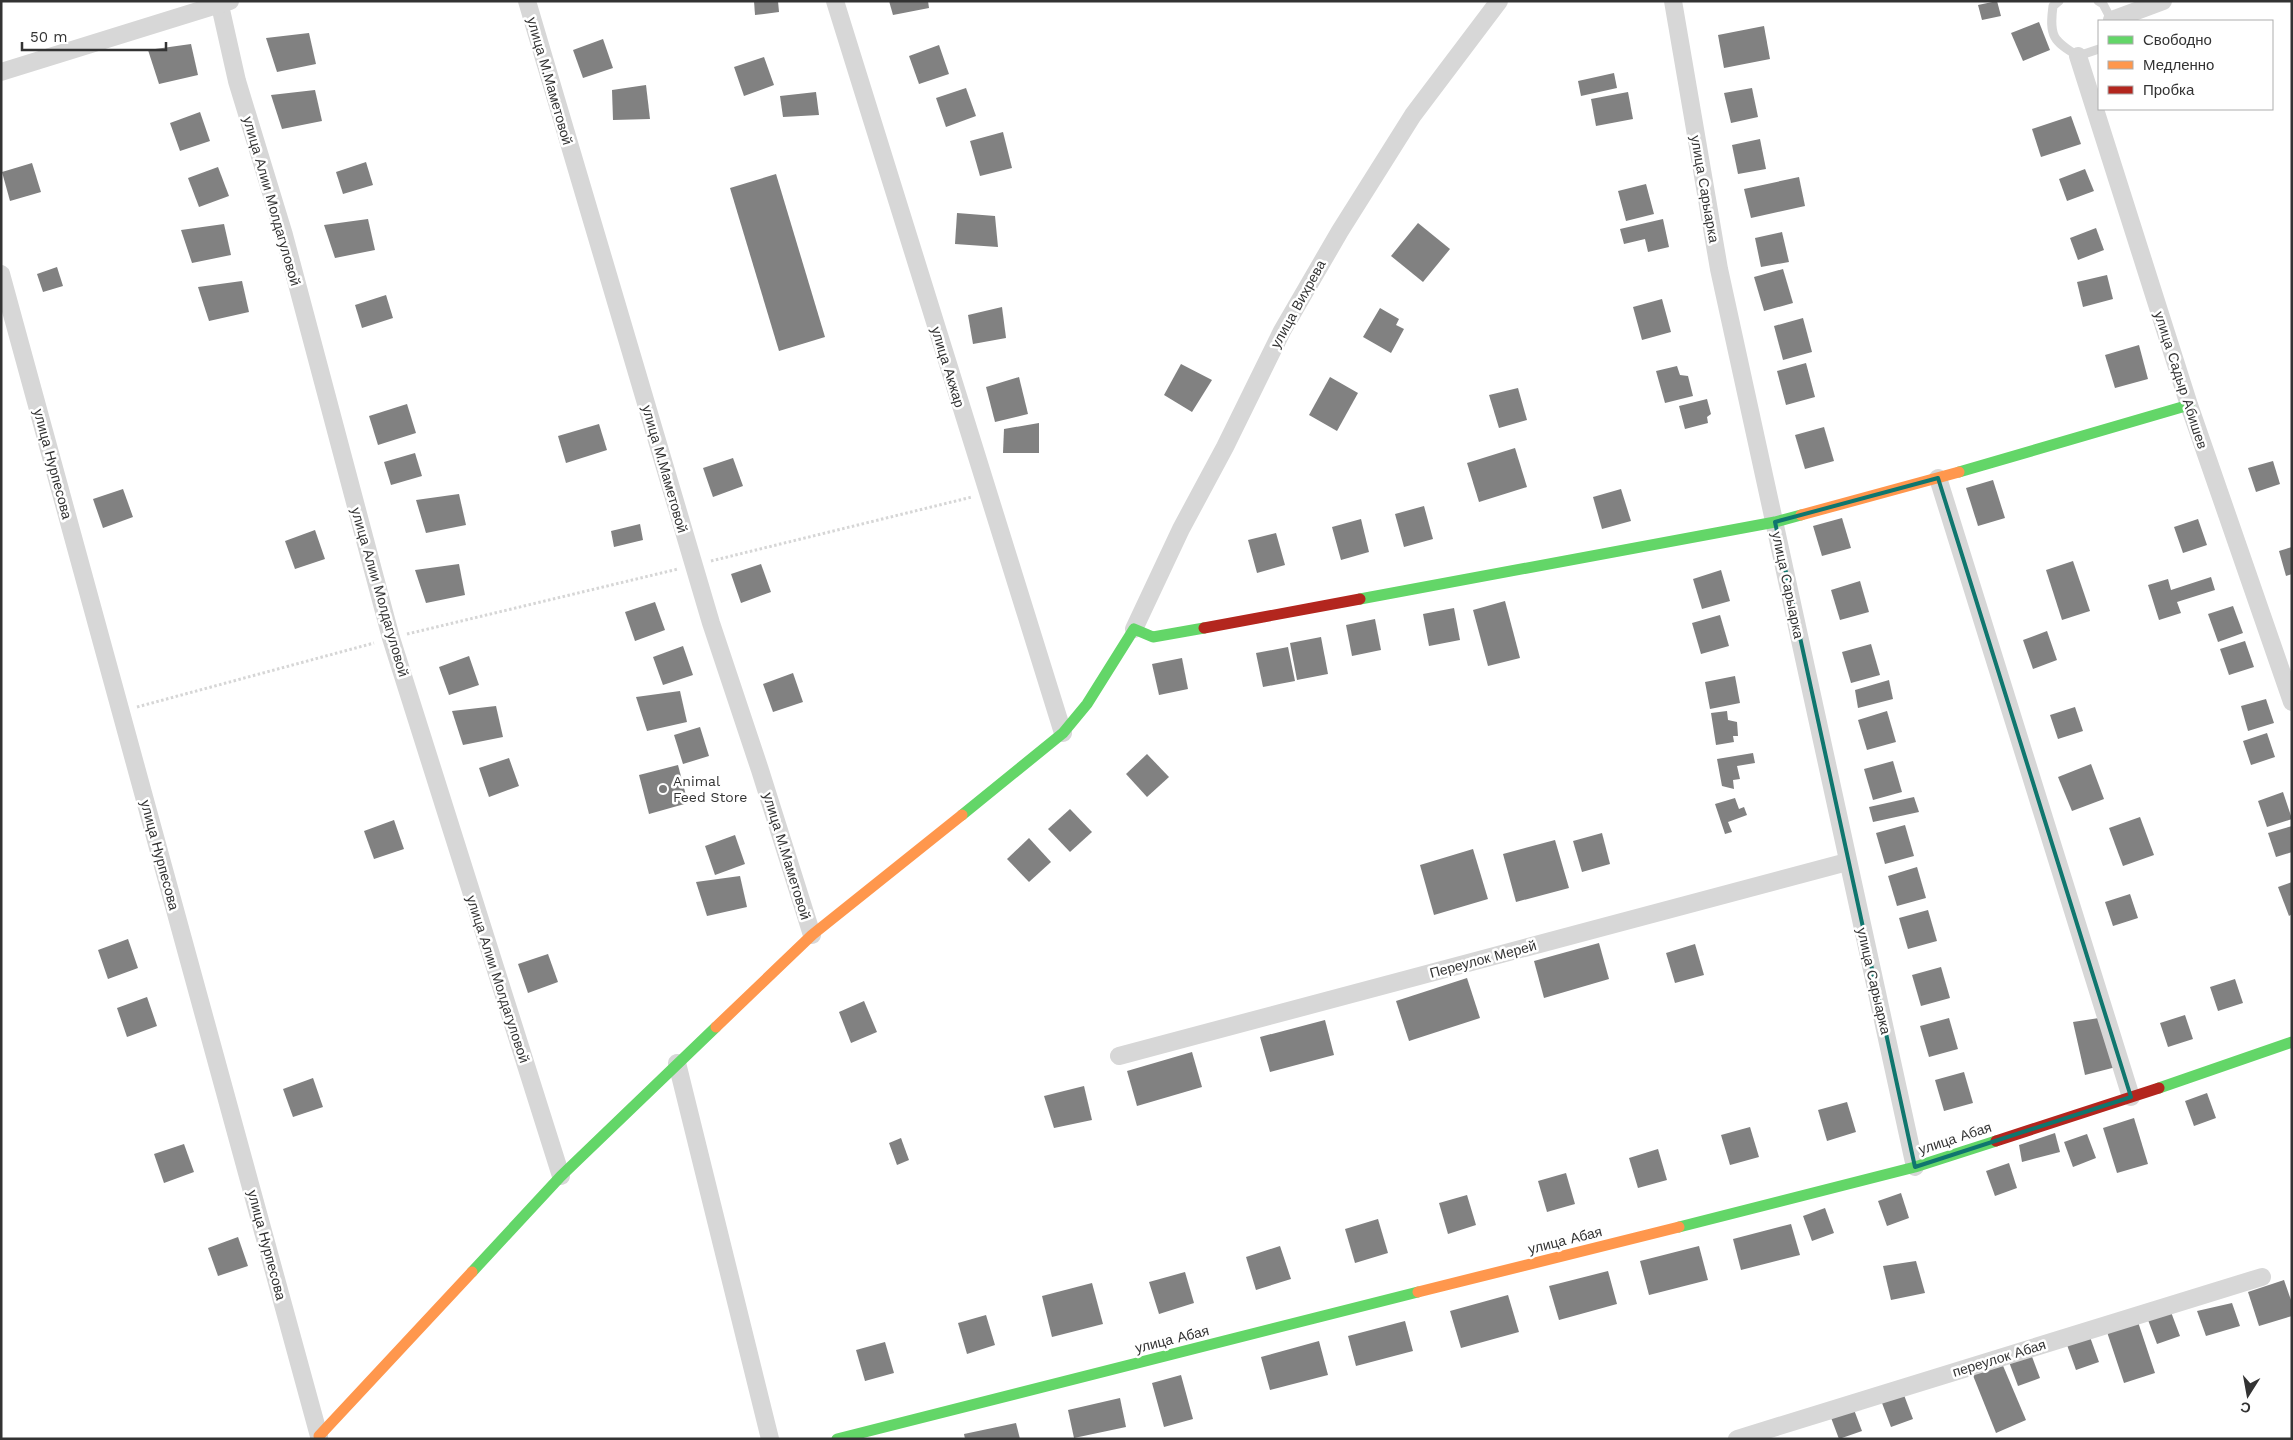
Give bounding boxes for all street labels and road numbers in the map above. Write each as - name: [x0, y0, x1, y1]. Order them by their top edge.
- street label: улица М.Маметовой: [524, 15, 576, 147]
- street label: улица Алии Молдагуловой: [240, 114, 304, 288]
- street label: улица Сарыарка: [1688, 134, 1722, 244]
- street label: улица Вихрева: [1267, 257, 1329, 351]
- street label: улица Садыр Абишев: [2151, 309, 2211, 451]
- street label: улица Акжар: [928, 325, 968, 410]
- street label: улица М.Маметовой: [639, 403, 691, 535]
- street label: улица Нурпесова: [31, 407, 75, 521]
- street label: улица Алии Молдагуловой: [348, 505, 412, 679]
- street label: улица Сарыарка: [1769, 530, 1807, 640]
- street label: улица М.Маметовой: [760, 790, 814, 922]
- street label: улица Нурпесова: [138, 798, 182, 912]
- street label: улица Алии Молдагуловой: [463, 893, 533, 1065]
- street label: улица Сарыарка: [1854, 926, 1894, 1036]
- street label: Переулок Мерей: [1428, 937, 1538, 981]
- street label: улица Абая: [1917, 1119, 1993, 1157]
- street label: улица Нурпесова: [245, 1188, 289, 1302]
- street label: улица Абая: [1526, 1223, 1604, 1257]
- street label: улица Абая: [1133, 1322, 1211, 1356]
- street label: переулок Абая: [1950, 1336, 2048, 1380]

